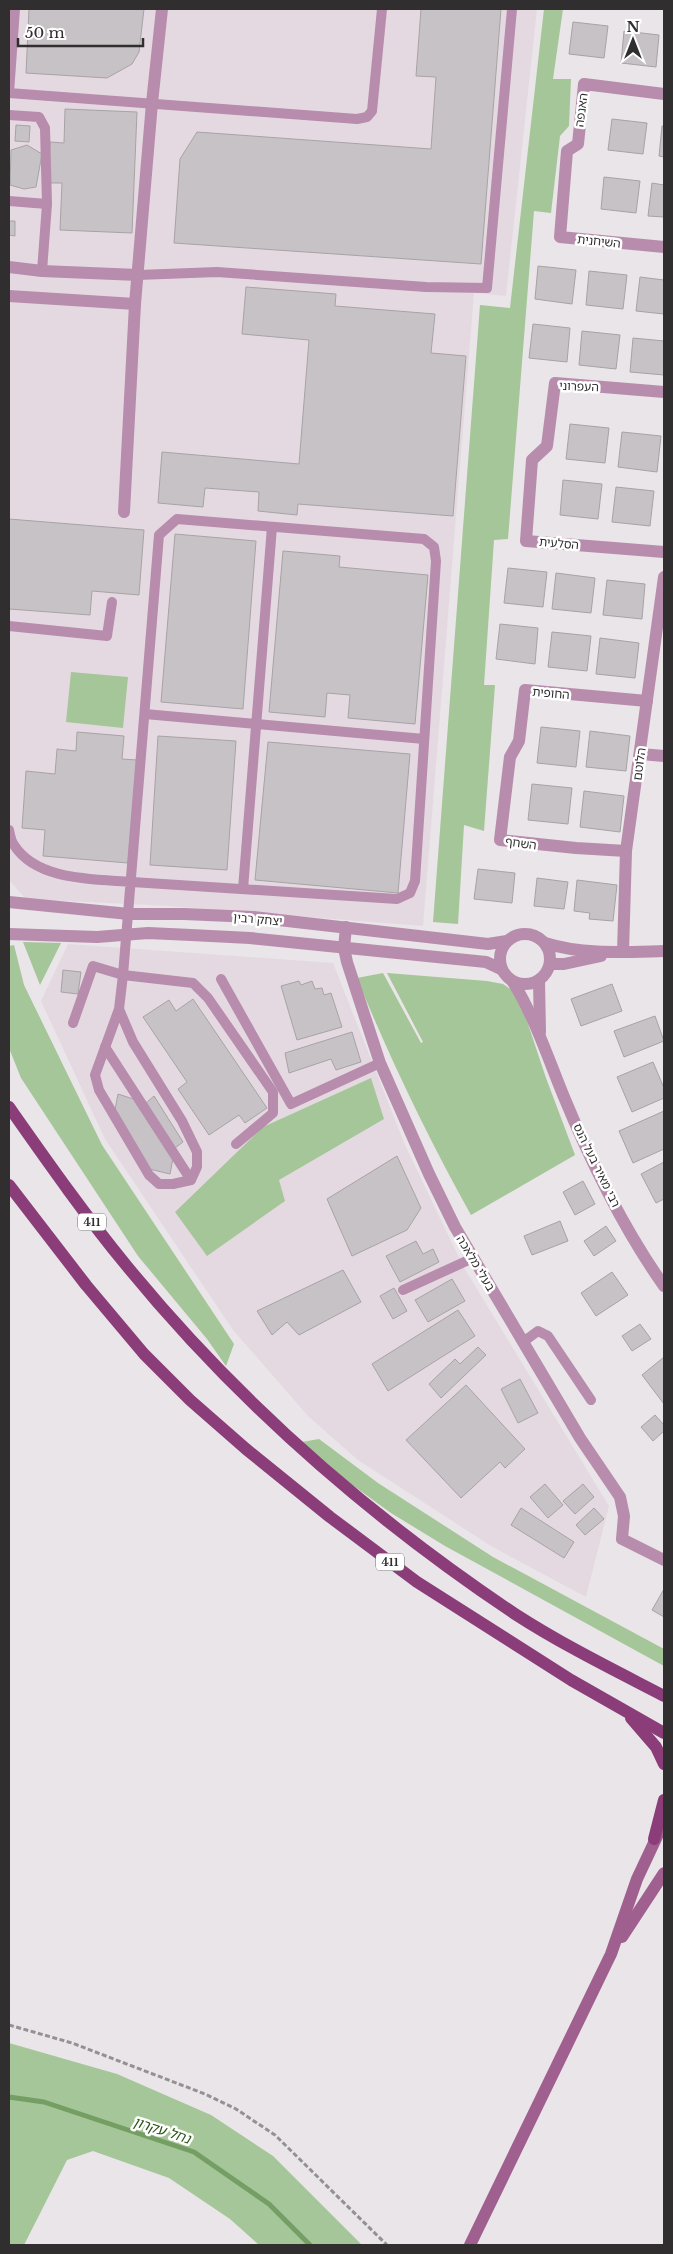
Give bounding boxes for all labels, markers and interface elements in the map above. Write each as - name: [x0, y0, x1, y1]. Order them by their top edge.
- scale bar: [18, 15, 142, 47]
- north arrow: [608, 15, 658, 65]
- text: N: [626, 18, 640, 36]
- text: 50 m: [25, 23, 65, 42]
- street label: האנפה: [571, 92, 591, 128]
- street label: השיחנית: [577, 231, 621, 251]
- street label: העפרוני: [559, 378, 599, 394]
- street label: הסלעית: [538, 534, 580, 552]
- street label: החופית: [532, 684, 570, 702]
- street label: הלוטם: [629, 747, 649, 781]
- street label: השחף: [504, 833, 538, 853]
- street label: יצחק רבין: [233, 909, 283, 929]
- street label: רבי מאיר בעל הנס: [570, 1121, 624, 1209]
- road number: 411: [78, 1214, 106, 1230]
- street label: בעלי מלאכה: [453, 1232, 499, 1294]
- road number: 411: [376, 1554, 404, 1570]
- water label: נחל עקרון: [131, 2112, 194, 2148]

